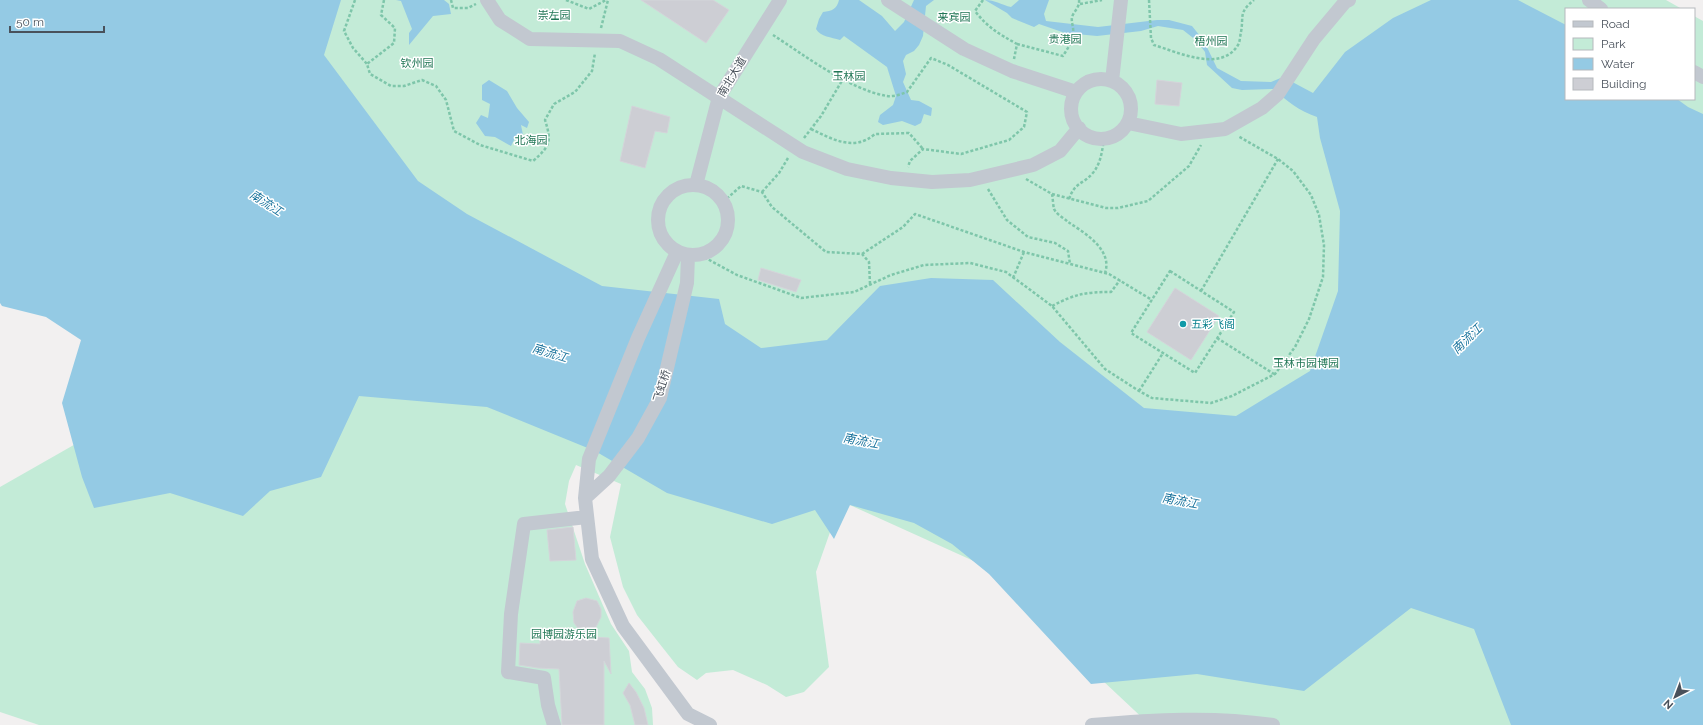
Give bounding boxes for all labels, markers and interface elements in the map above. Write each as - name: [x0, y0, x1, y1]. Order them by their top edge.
- scale bar: [10, 8, 104, 34]
- legend: [1565, 8, 1695, 100]
- park label: 崇左园: [538, 9, 571, 22]
- park label: 来宾园: [938, 11, 971, 24]
- text: 50 m: [16, 15, 44, 29]
- text: Road: [1601, 17, 1630, 31]
- park label: 贵港园: [1049, 33, 1082, 46]
- park label: 梧州园: [1195, 35, 1228, 48]
- text: Park: [1601, 37, 1626, 51]
- street label: 南北大道: [715, 55, 749, 99]
- park label: 钦州园: [401, 57, 434, 70]
- text: Water: [1601, 57, 1635, 71]
- park label: 玉林园: [833, 70, 866, 83]
- text: Building: [1601, 77, 1647, 91]
- park label: 北海园: [515, 134, 548, 147]
- water label: 南流江: [247, 187, 287, 220]
- place label: 五彩飞阁: [1191, 318, 1235, 331]
- marker: 五彩飞阁: [1178, 319, 1188, 329]
- water label: 南流江: [1449, 320, 1486, 357]
- water label: 南流江: [531, 341, 571, 366]
- park label: 玉林市园博园: [1273, 357, 1339, 370]
- street label: 飞虹桥: [651, 368, 673, 404]
- water label: 南流江: [842, 431, 882, 452]
- water label: 南流江: [1161, 491, 1201, 512]
- park label: 园博园游乐园: [531, 628, 597, 641]
- north arrow: [1655, 677, 1695, 717]
- text: N: [1661, 696, 1676, 712]

